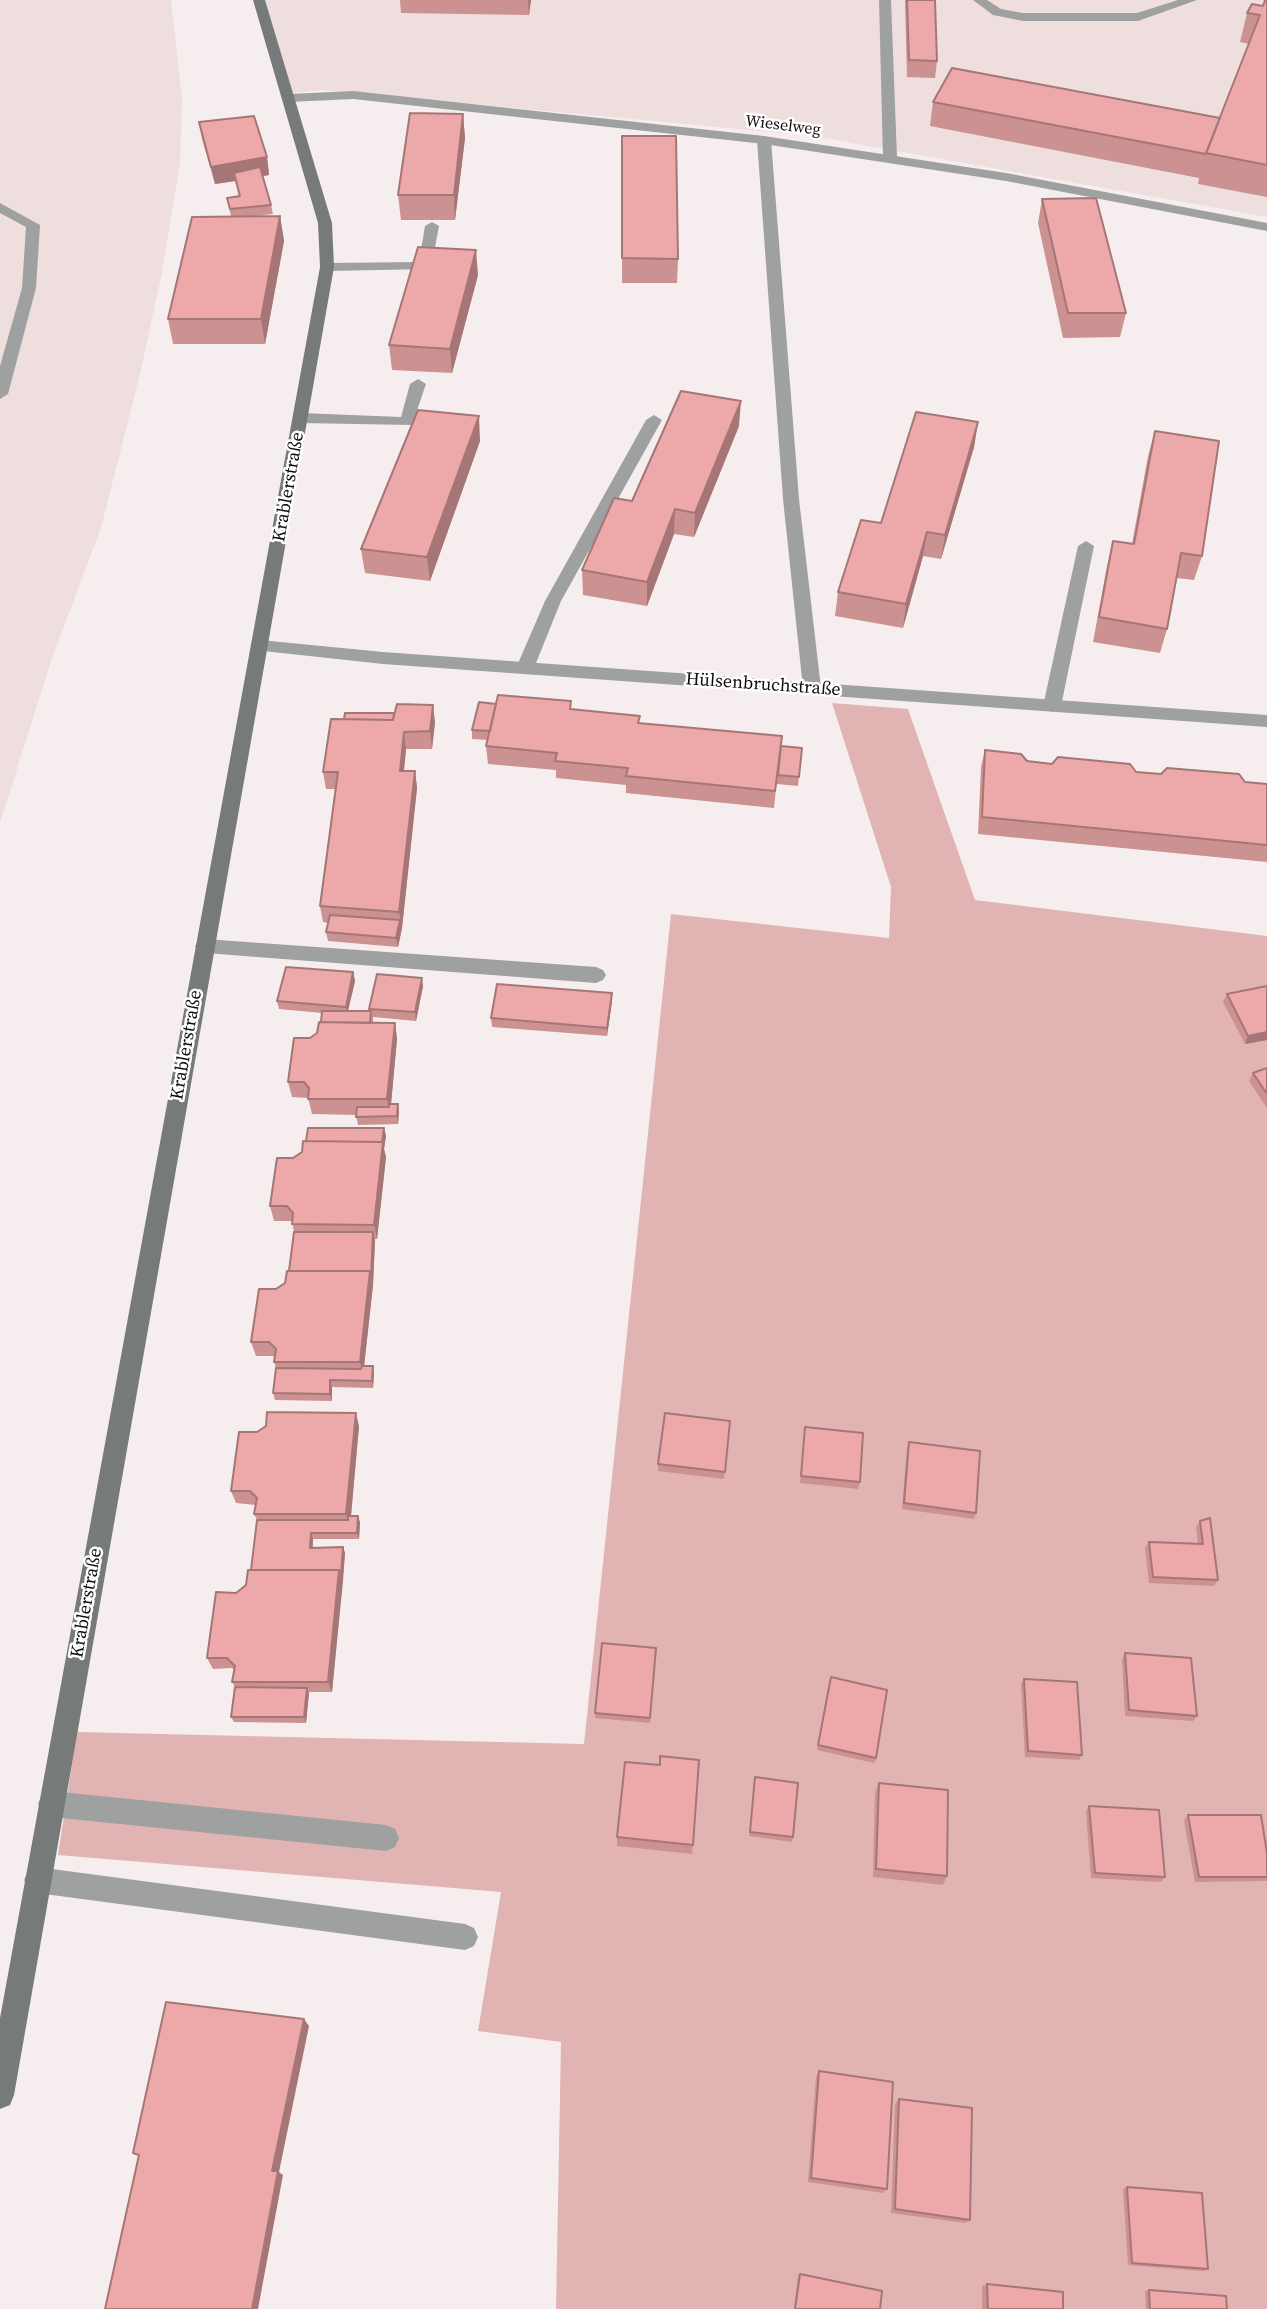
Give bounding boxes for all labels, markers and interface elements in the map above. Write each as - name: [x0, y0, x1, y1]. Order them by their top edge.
- street label: Wieselweg: [744, 112, 822, 140]
- street label: Krablerstraße: [269, 431, 309, 543]
- street label: Hülsenbruchstraße: [685, 669, 841, 701]
- street label: Krablerstraße: [167, 989, 207, 1101]
- street label: Krablerstraße: [67, 1547, 107, 1659]

